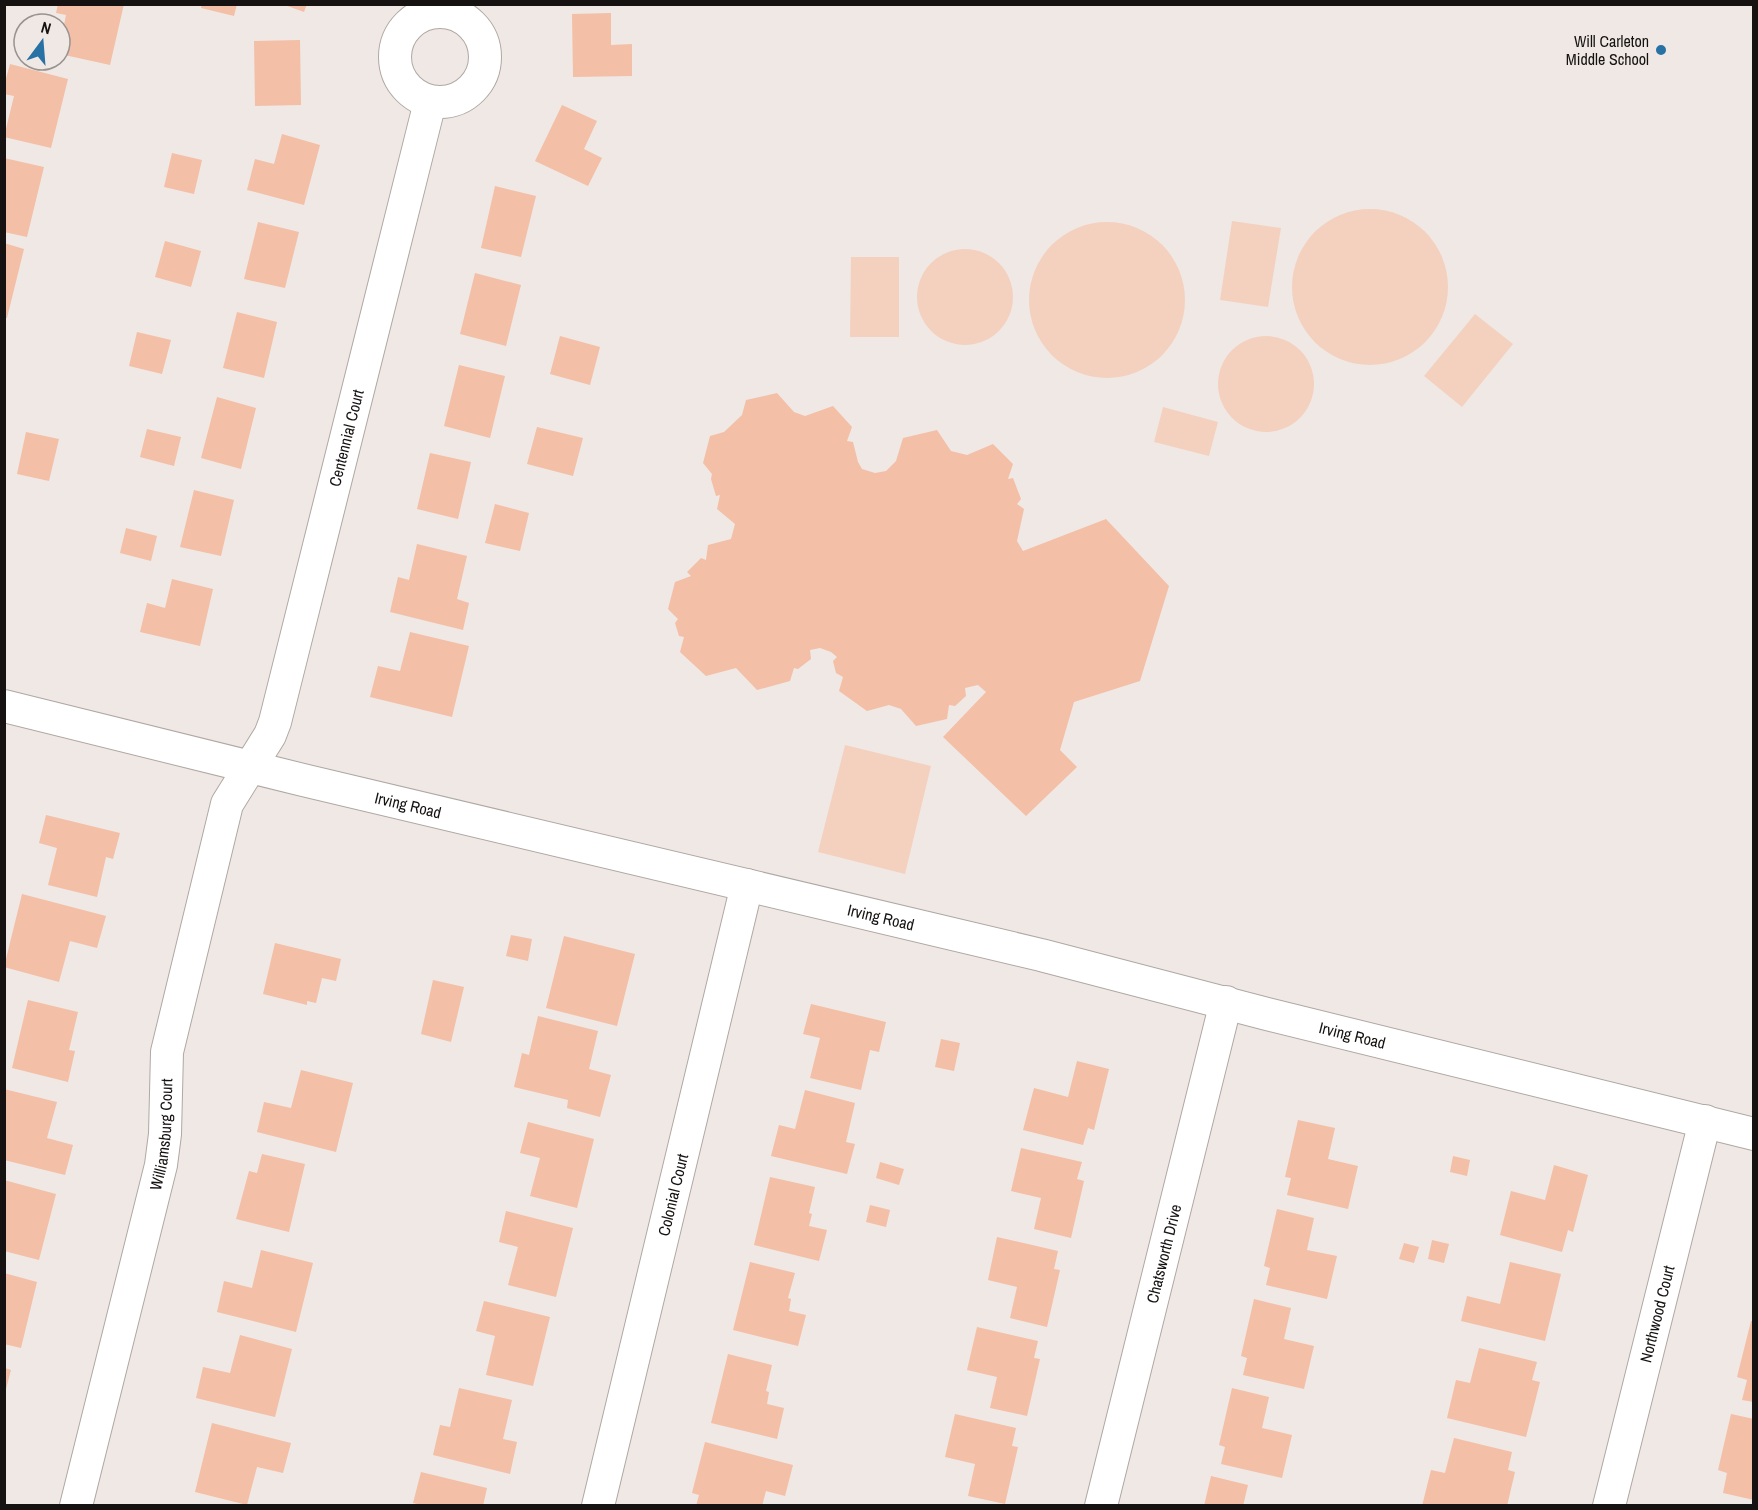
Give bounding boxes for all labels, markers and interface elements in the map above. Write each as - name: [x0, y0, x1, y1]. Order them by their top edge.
- north arrow: [12, 12, 72, 72]
- text: N: [39, 16, 54, 39]
- place label: Will Carleton Middle School: [1566, 30, 1649, 70]
- marker: Will Carleton Middle School: [1654, 43, 1668, 57]
- street label: Centennial Court: [323, 387, 369, 489]
- street label: Irving Road: [373, 786, 444, 823]
- street label: Irving Road: [845, 899, 917, 936]
- street label: Irving Road: [1317, 1016, 1388, 1054]
- street label: Williamsburg Court: [144, 1078, 177, 1193]
- street label: Colonial Court: [652, 1151, 693, 1238]
- street label: Chatsworth Drive: [1141, 1202, 1186, 1306]
- street label: Northwood Court: [1634, 1263, 1680, 1365]

